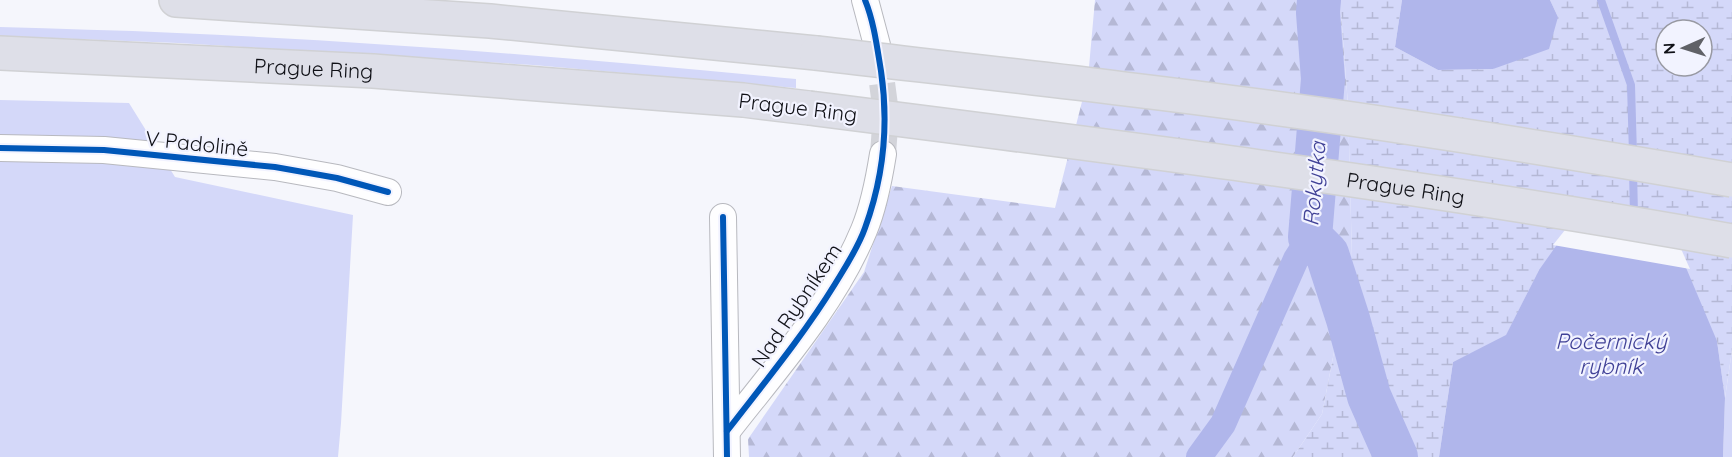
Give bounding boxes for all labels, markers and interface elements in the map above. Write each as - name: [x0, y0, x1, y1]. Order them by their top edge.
- north arrow: [1654, 18, 1714, 78]
- text: N: [1659, 42, 1679, 55]
- street label: Prague Ring: [253, 52, 374, 84]
- street label: Prague Ring: [737, 87, 859, 127]
- street label: V Padolině: [144, 125, 250, 161]
- water label: Rokytka: [1296, 139, 1332, 227]
- street label: Prague Ring: [1345, 166, 1467, 210]
- street label: Nad Rybníkem: [745, 238, 847, 372]
- water label: Počernický rybník: [1555, 327, 1668, 380]

